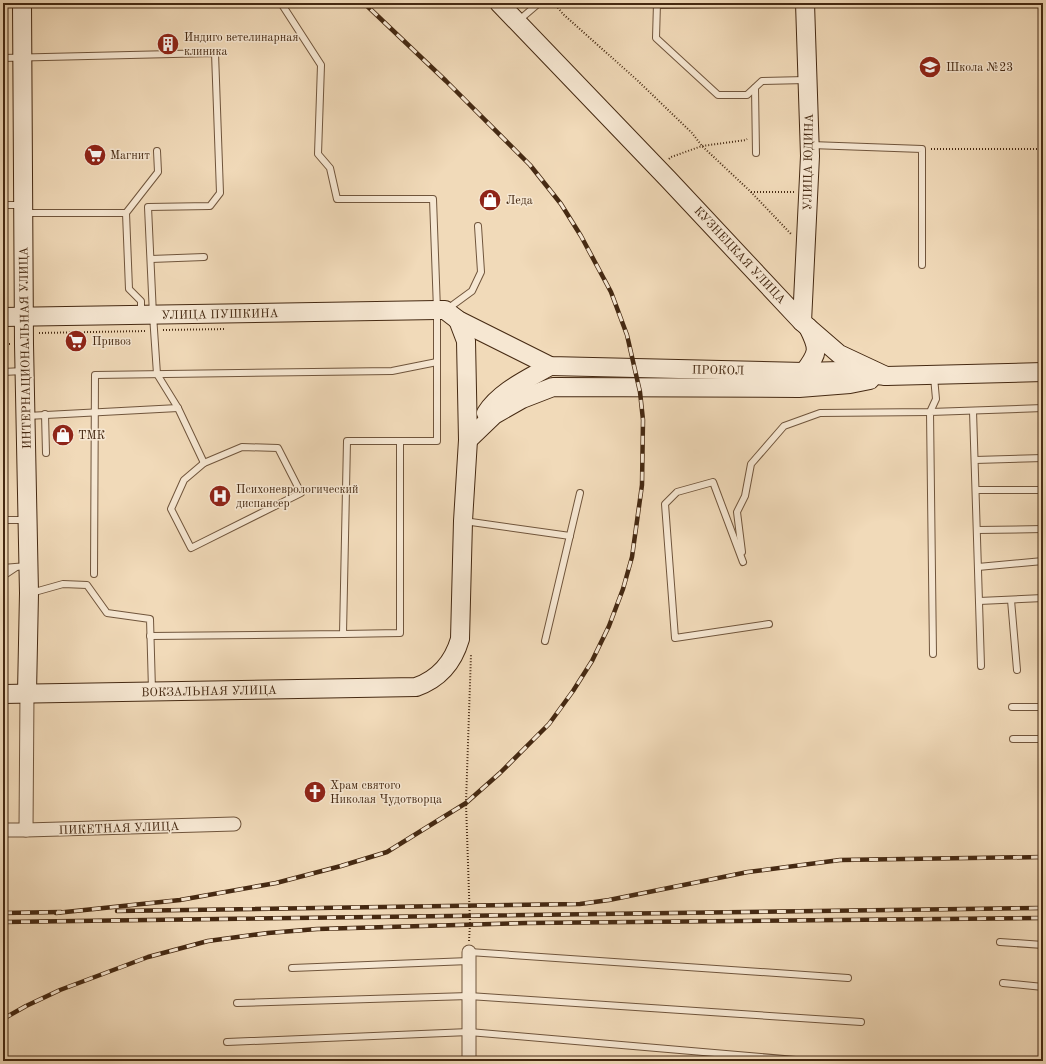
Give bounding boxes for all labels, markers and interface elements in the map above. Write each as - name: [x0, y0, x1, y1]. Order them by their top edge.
- building icon: Индиго ветелинарная клиника: [155, 31, 181, 57]
- place label: Индиго ветелинарная клиника: [184, 32, 299, 58]
- school or university icon: Школа №23: [917, 54, 943, 80]
- place label: Школа №23: [946, 62, 1013, 74]
- street label: УЛИЦА ЮДИНА: [802, 113, 816, 211]
- supermarket icon: Магнит: [82, 142, 108, 168]
- place label: Магнит: [110, 150, 150, 162]
- shop icon: Леда: [477, 187, 503, 213]
- place label: Леда: [506, 195, 533, 207]
- street label: КУЗНЕЦКАЯ УЛИЦА: [691, 205, 787, 307]
- street label: ИНТЕРНАЦИОНАЛЬНАЯ УЛИЦА: [18, 247, 34, 449]
- street label: УЛИЦА ПУШКИНА: [161, 308, 279, 322]
- supermarket icon: Привоз: [63, 328, 89, 354]
- place label: Привоз: [92, 336, 131, 348]
- street label: ПРОКОЛ: [692, 365, 744, 377]
- shop icon: ТМК: [50, 422, 76, 448]
- place label: ТМК: [78, 430, 106, 442]
- hospital icon: Психоневрологический диспансер: [207, 483, 233, 509]
- place label: Психоневрологический диспансер: [236, 484, 358, 510]
- street label: ВОКЗАЛЬНАЯ УЛИЦА: [141, 685, 277, 699]
- church icon: Храм святого Николая Чудотворца: [302, 779, 328, 805]
- place label: Храм святого Николая Чудотворца: [330, 780, 442, 806]
- street label: ПИКЕТНАЯ УЛИЦА: [58, 821, 180, 837]

